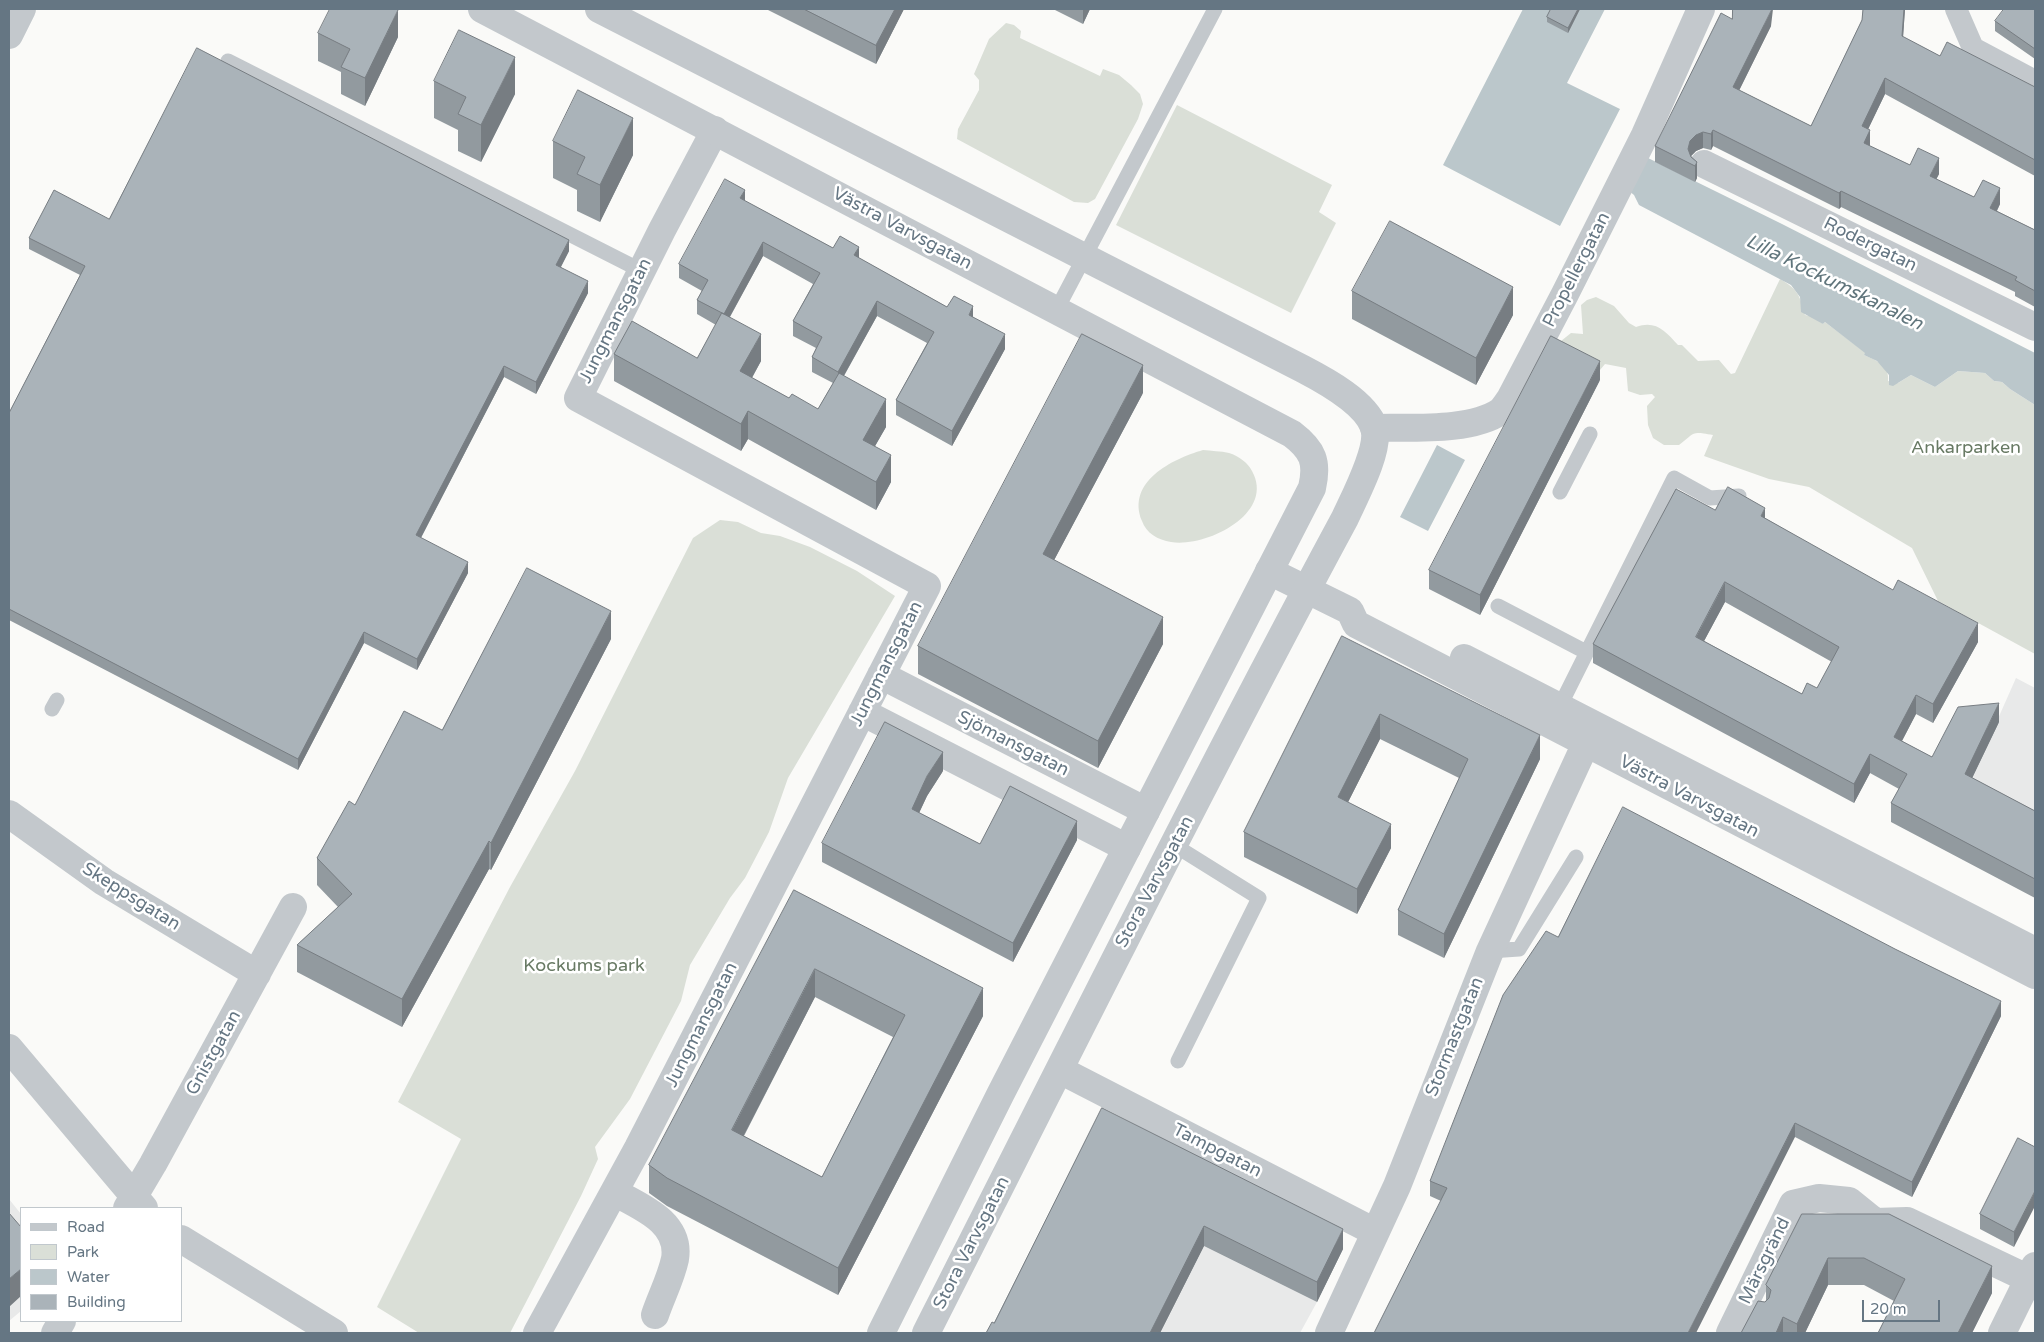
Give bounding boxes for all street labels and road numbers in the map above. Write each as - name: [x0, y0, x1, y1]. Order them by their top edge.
- street label: Västra Varvsgatan: [829, 183, 975, 275]
- street label: Propellergatan: [1539, 209, 1615, 331]
- street label: Rodergatan: [1820, 213, 1920, 277]
- street label: Jungmansgatan: [575, 255, 657, 387]
- street label: Jungmansgatan: [846, 598, 928, 730]
- street label: Sjömansgatan: [954, 707, 1072, 781]
- street label: Västra Varvsgatan: [1616, 751, 1762, 843]
- street label: Stora Varvsgatan: [1111, 812, 1199, 952]
- street label: Skeppsgatan: [78, 858, 184, 936]
- street label: Jungmansgatan: [661, 959, 743, 1091]
- street label: Stormastgatan: [1421, 974, 1489, 1100]
- street label: Gnistgatan: [182, 1007, 246, 1099]
- street label: Tampgatan: [1169, 1119, 1265, 1183]
- street label: Stora Varvsgatan: [929, 1173, 1015, 1313]
- street label: Märsgränd: [1735, 1214, 1795, 1308]

